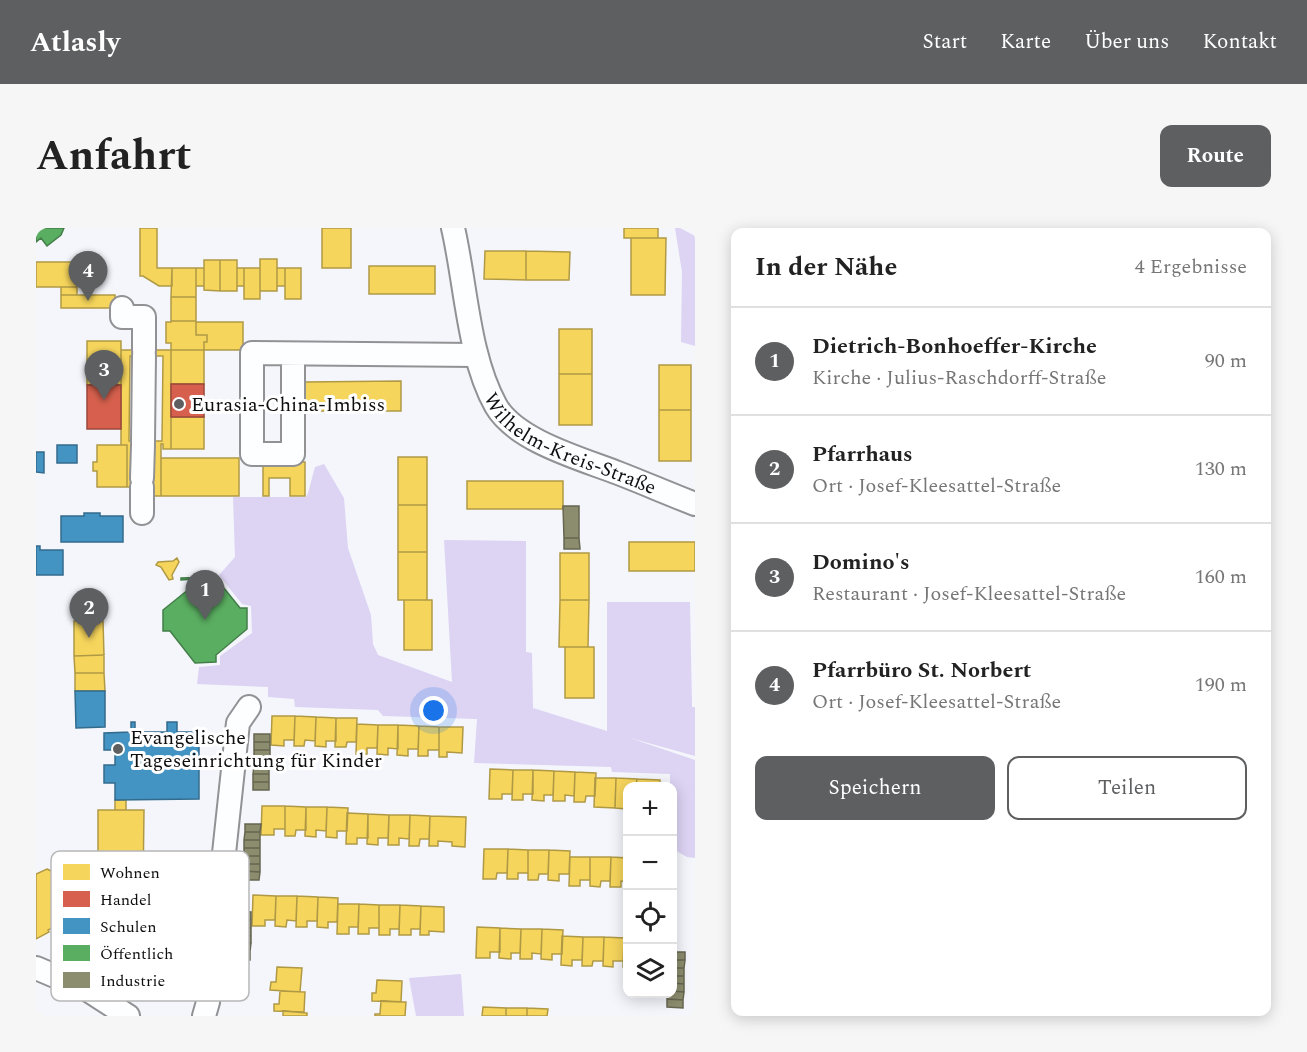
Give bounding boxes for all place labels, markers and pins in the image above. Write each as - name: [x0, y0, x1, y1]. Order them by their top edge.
- pin: 4: [68, 251, 108, 301]
- pin: 3: [84, 350, 124, 400]
- place label: Eurasia-China-Imbiss: [191, 390, 385, 420]
- marker: Eurasia-China-Imbiss: [172, 397, 186, 411]
- pin: 1: [186, 570, 224, 620]
- pin: 2: [70, 588, 108, 638]
- place label: Evangelische Tageseinrichtung für Kinder: [130, 723, 382, 776]
- marker: Evangelische Tageseinrichtung für Kinder: [111, 742, 125, 756]

